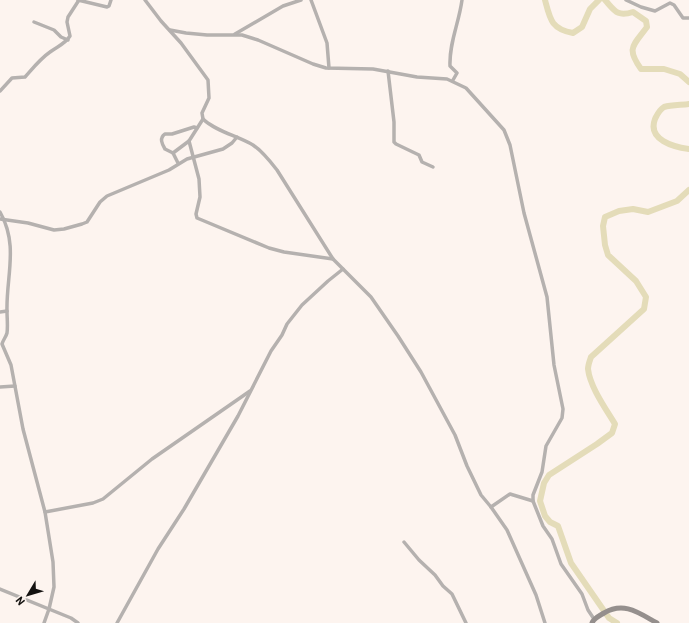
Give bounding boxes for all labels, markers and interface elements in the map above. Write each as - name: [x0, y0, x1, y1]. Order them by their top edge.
- north arrow: [8, 575, 48, 615]
- text: N: [12, 595, 27, 608]

